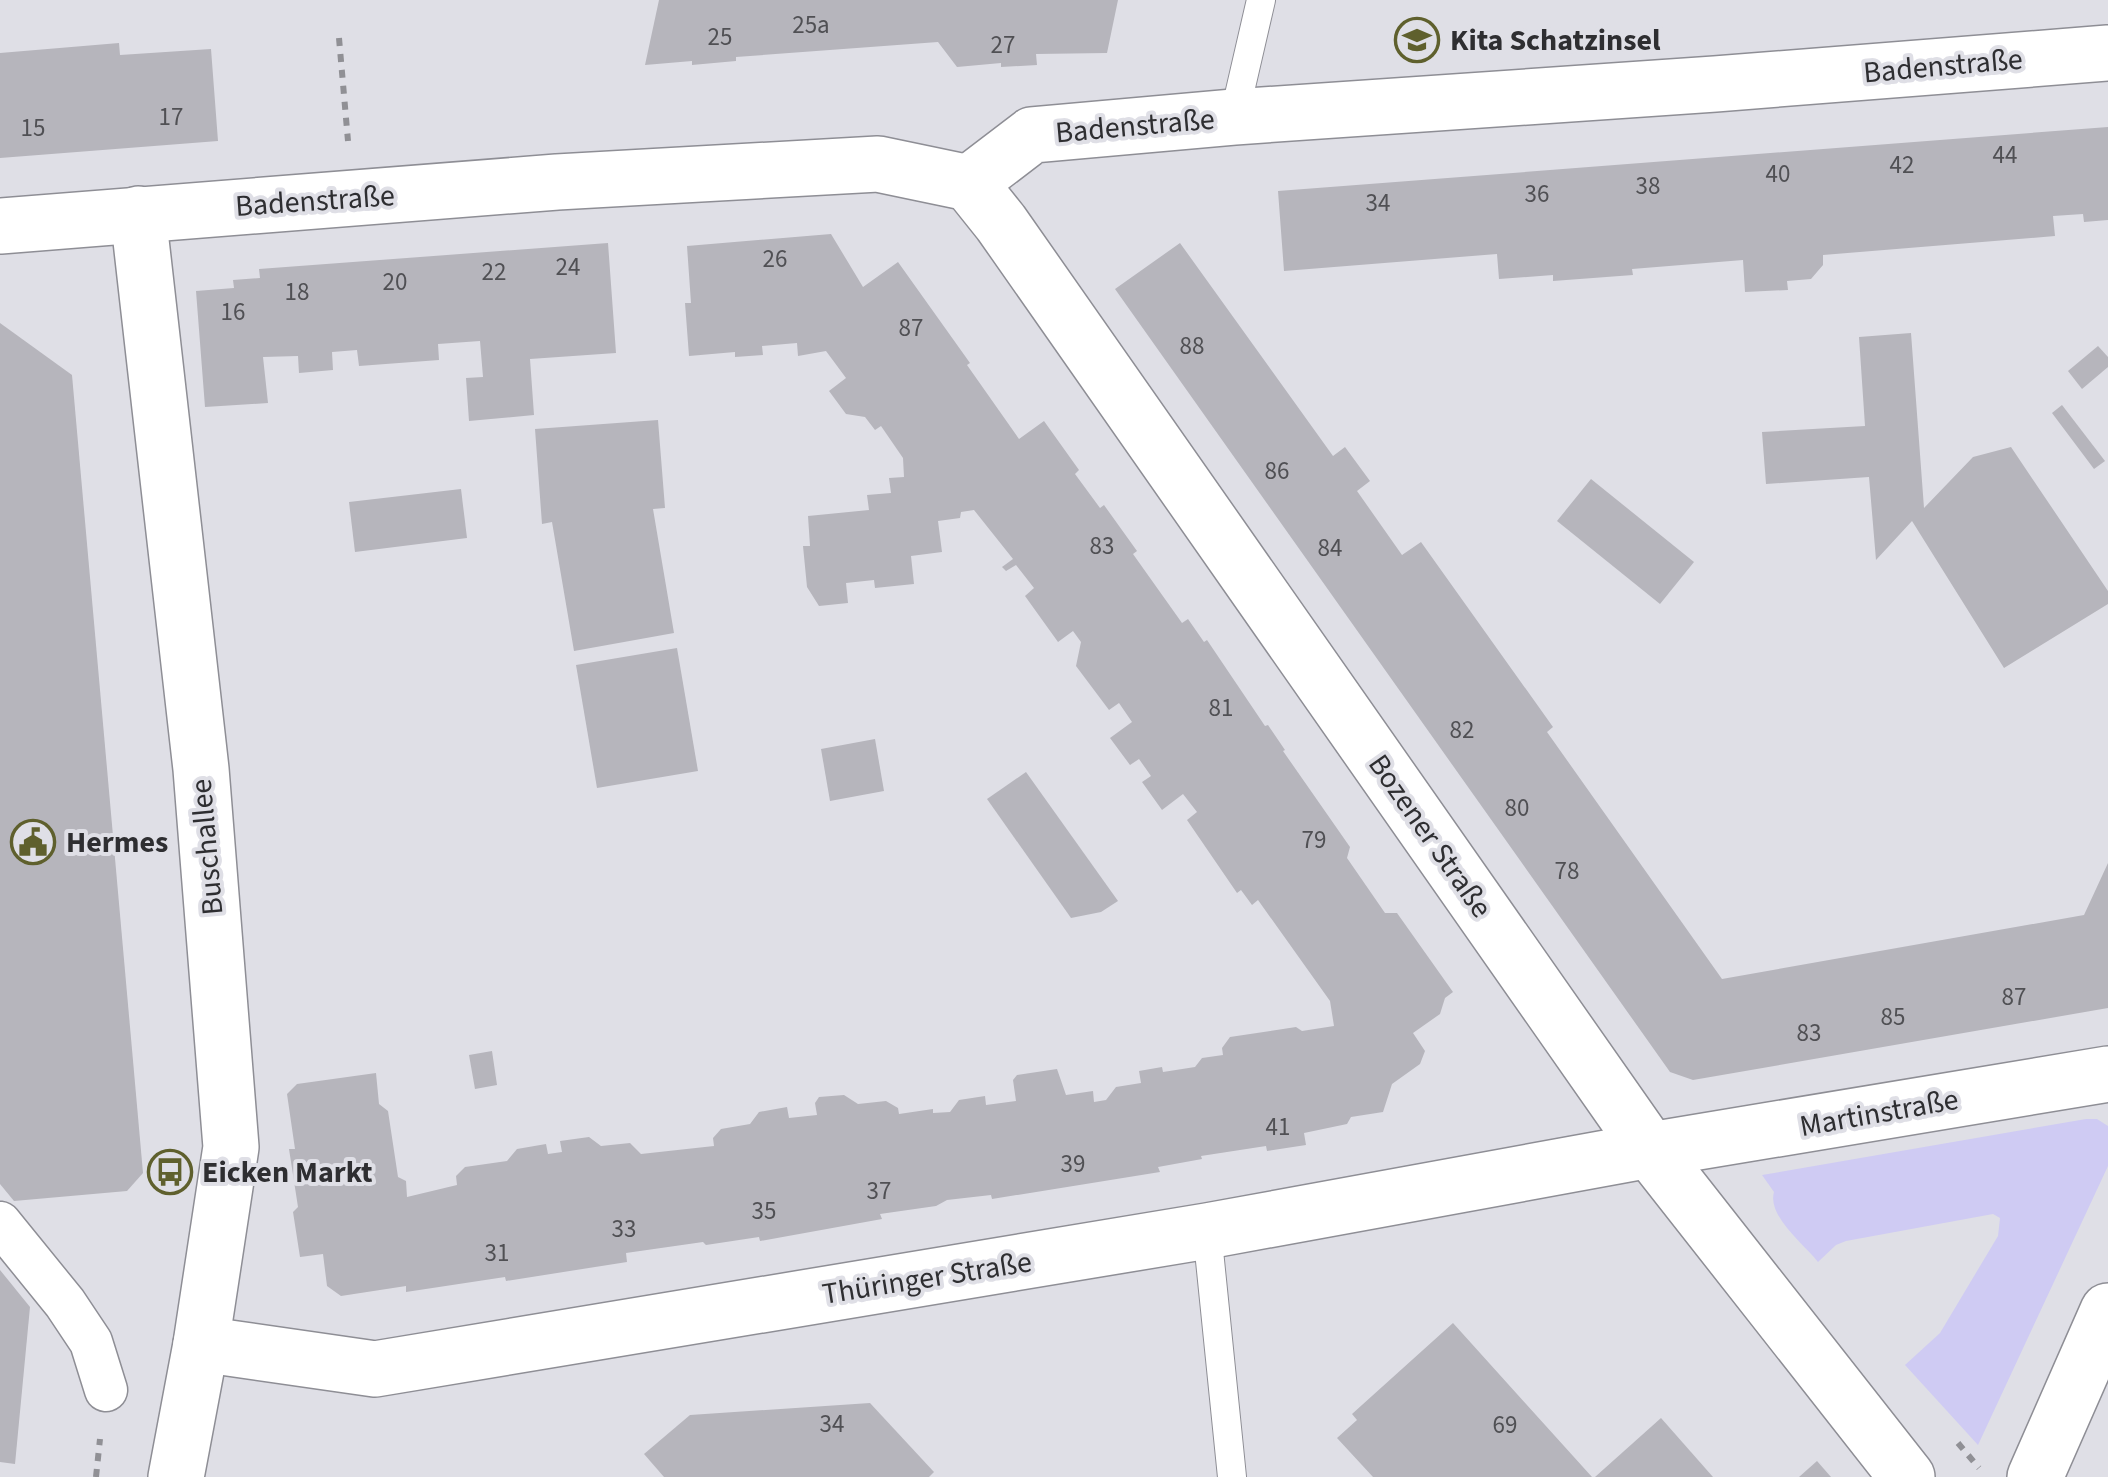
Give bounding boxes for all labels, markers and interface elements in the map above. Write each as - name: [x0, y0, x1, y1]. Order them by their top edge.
- house number: 25a: [792, 7, 830, 43]
- school or university icon: Kita Schatzinsel: [1394, 17, 1440, 63]
- house number: 25: [708, 19, 732, 55]
- place label: Kita Schatzinsel: [1450, 19, 1661, 62]
- house number: 27: [991, 27, 1015, 63]
- street label: Badenstraße: [1862, 38, 2024, 94]
- street label: Badenstraße: [1054, 98, 1216, 154]
- house number: 17: [159, 99, 183, 135]
- house number: 15: [21, 110, 45, 146]
- house number: 44: [1993, 137, 2017, 173]
- house number: 42: [1890, 147, 1914, 183]
- house number: 40: [1766, 156, 1790, 192]
- house number: 38: [1636, 168, 1660, 204]
- street label: Badenstraße: [234, 174, 396, 228]
- house number: 36: [1525, 176, 1549, 212]
- house number: 34: [1366, 185, 1390, 221]
- house number: 26: [763, 241, 787, 277]
- house number: 24: [556, 249, 580, 285]
- house number: 22: [482, 254, 506, 290]
- house number: 20: [383, 264, 407, 300]
- house number: 18: [285, 274, 309, 310]
- house number: 16: [221, 294, 245, 330]
- house number: 87: [899, 310, 923, 346]
- house number: 88: [1180, 328, 1204, 364]
- house number: 86: [1265, 453, 1289, 489]
- house number: 83: [1090, 528, 1114, 564]
- house number: 84: [1318, 530, 1342, 566]
- house number: 81: [1209, 690, 1233, 726]
- house number: 82: [1450, 712, 1474, 748]
- street label: Bozener Straße: [1358, 745, 1502, 927]
- street label: Buschallee: [180, 777, 234, 917]
- house number: 80: [1505, 790, 1529, 826]
- public building icon: Hermes: [10, 819, 56, 865]
- place label: Hermes: [66, 821, 168, 864]
- house number: 79: [1302, 822, 1326, 858]
- house number: 78: [1555, 853, 1579, 889]
- house number: 87: [2002, 979, 2026, 1015]
- house number: 85: [1881, 999, 1905, 1035]
- house number: 83: [1797, 1015, 1821, 1051]
- street label: Martinstraße: [1796, 1078, 1962, 1148]
- house number: 41: [1266, 1109, 1290, 1145]
- house number: 39: [1061, 1146, 1085, 1182]
- bus stop icon: Eicken Markt: [147, 1149, 193, 1195]
- place label: Eicken Markt: [202, 1151, 373, 1194]
- house number: 37: [867, 1173, 891, 1209]
- house number: 35: [752, 1193, 776, 1229]
- house number: 33: [612, 1211, 636, 1247]
- house number: 31: [485, 1235, 509, 1271]
- street label: Thüringer Straße: [819, 1240, 1035, 1316]
- house number: 34: [820, 1406, 844, 1442]
- house number: 69: [1493, 1407, 1517, 1443]

